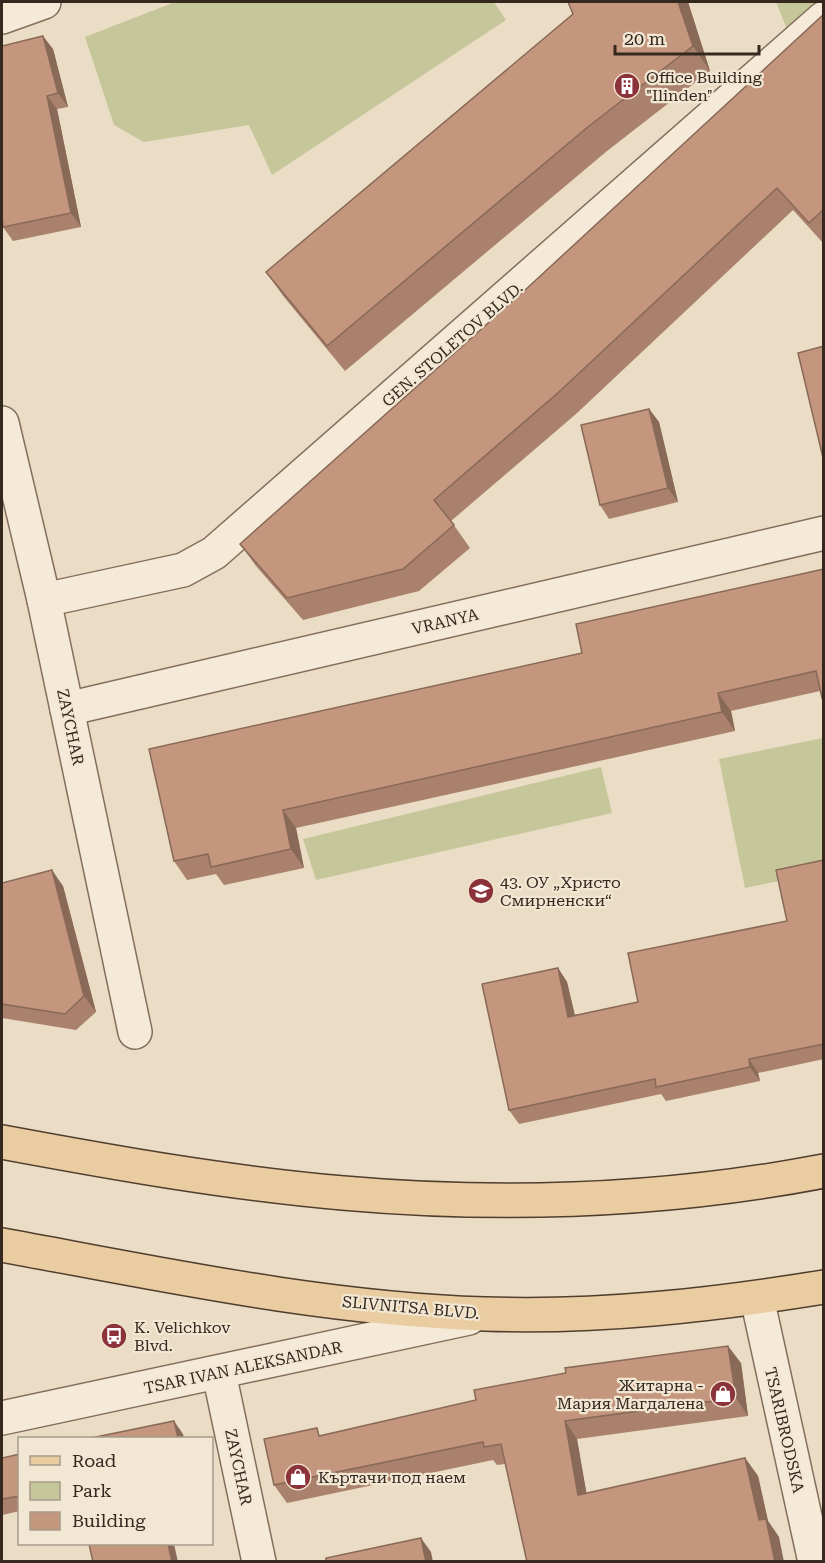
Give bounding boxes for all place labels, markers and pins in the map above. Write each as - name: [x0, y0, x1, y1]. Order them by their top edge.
- place label: Office Building "Ilinden": [646, 68, 763, 105]
- building icon: Office Building "Ilinden": [612, 71, 642, 101]
- place label: 43. ОУ „Христо Смирненски“: [500, 873, 621, 910]
- school or university icon: 43. ОУ „Христо Смирненски“: [466, 876, 496, 906]
- place label: K. Velichkov Blvd.: [134, 1318, 231, 1355]
- bus stop icon: K. Velichkov Blvd.: [99, 1321, 129, 1351]
- place label: Житарна - Мария Магдалена: [557, 1376, 704, 1413]
- shop icon: Житарна - Мария Магдалена: [708, 1379, 738, 1409]
- shop icon: Къртачи под наем: [283, 1462, 313, 1492]
- place label: Къртачи под наем: [318, 1468, 466, 1487]

